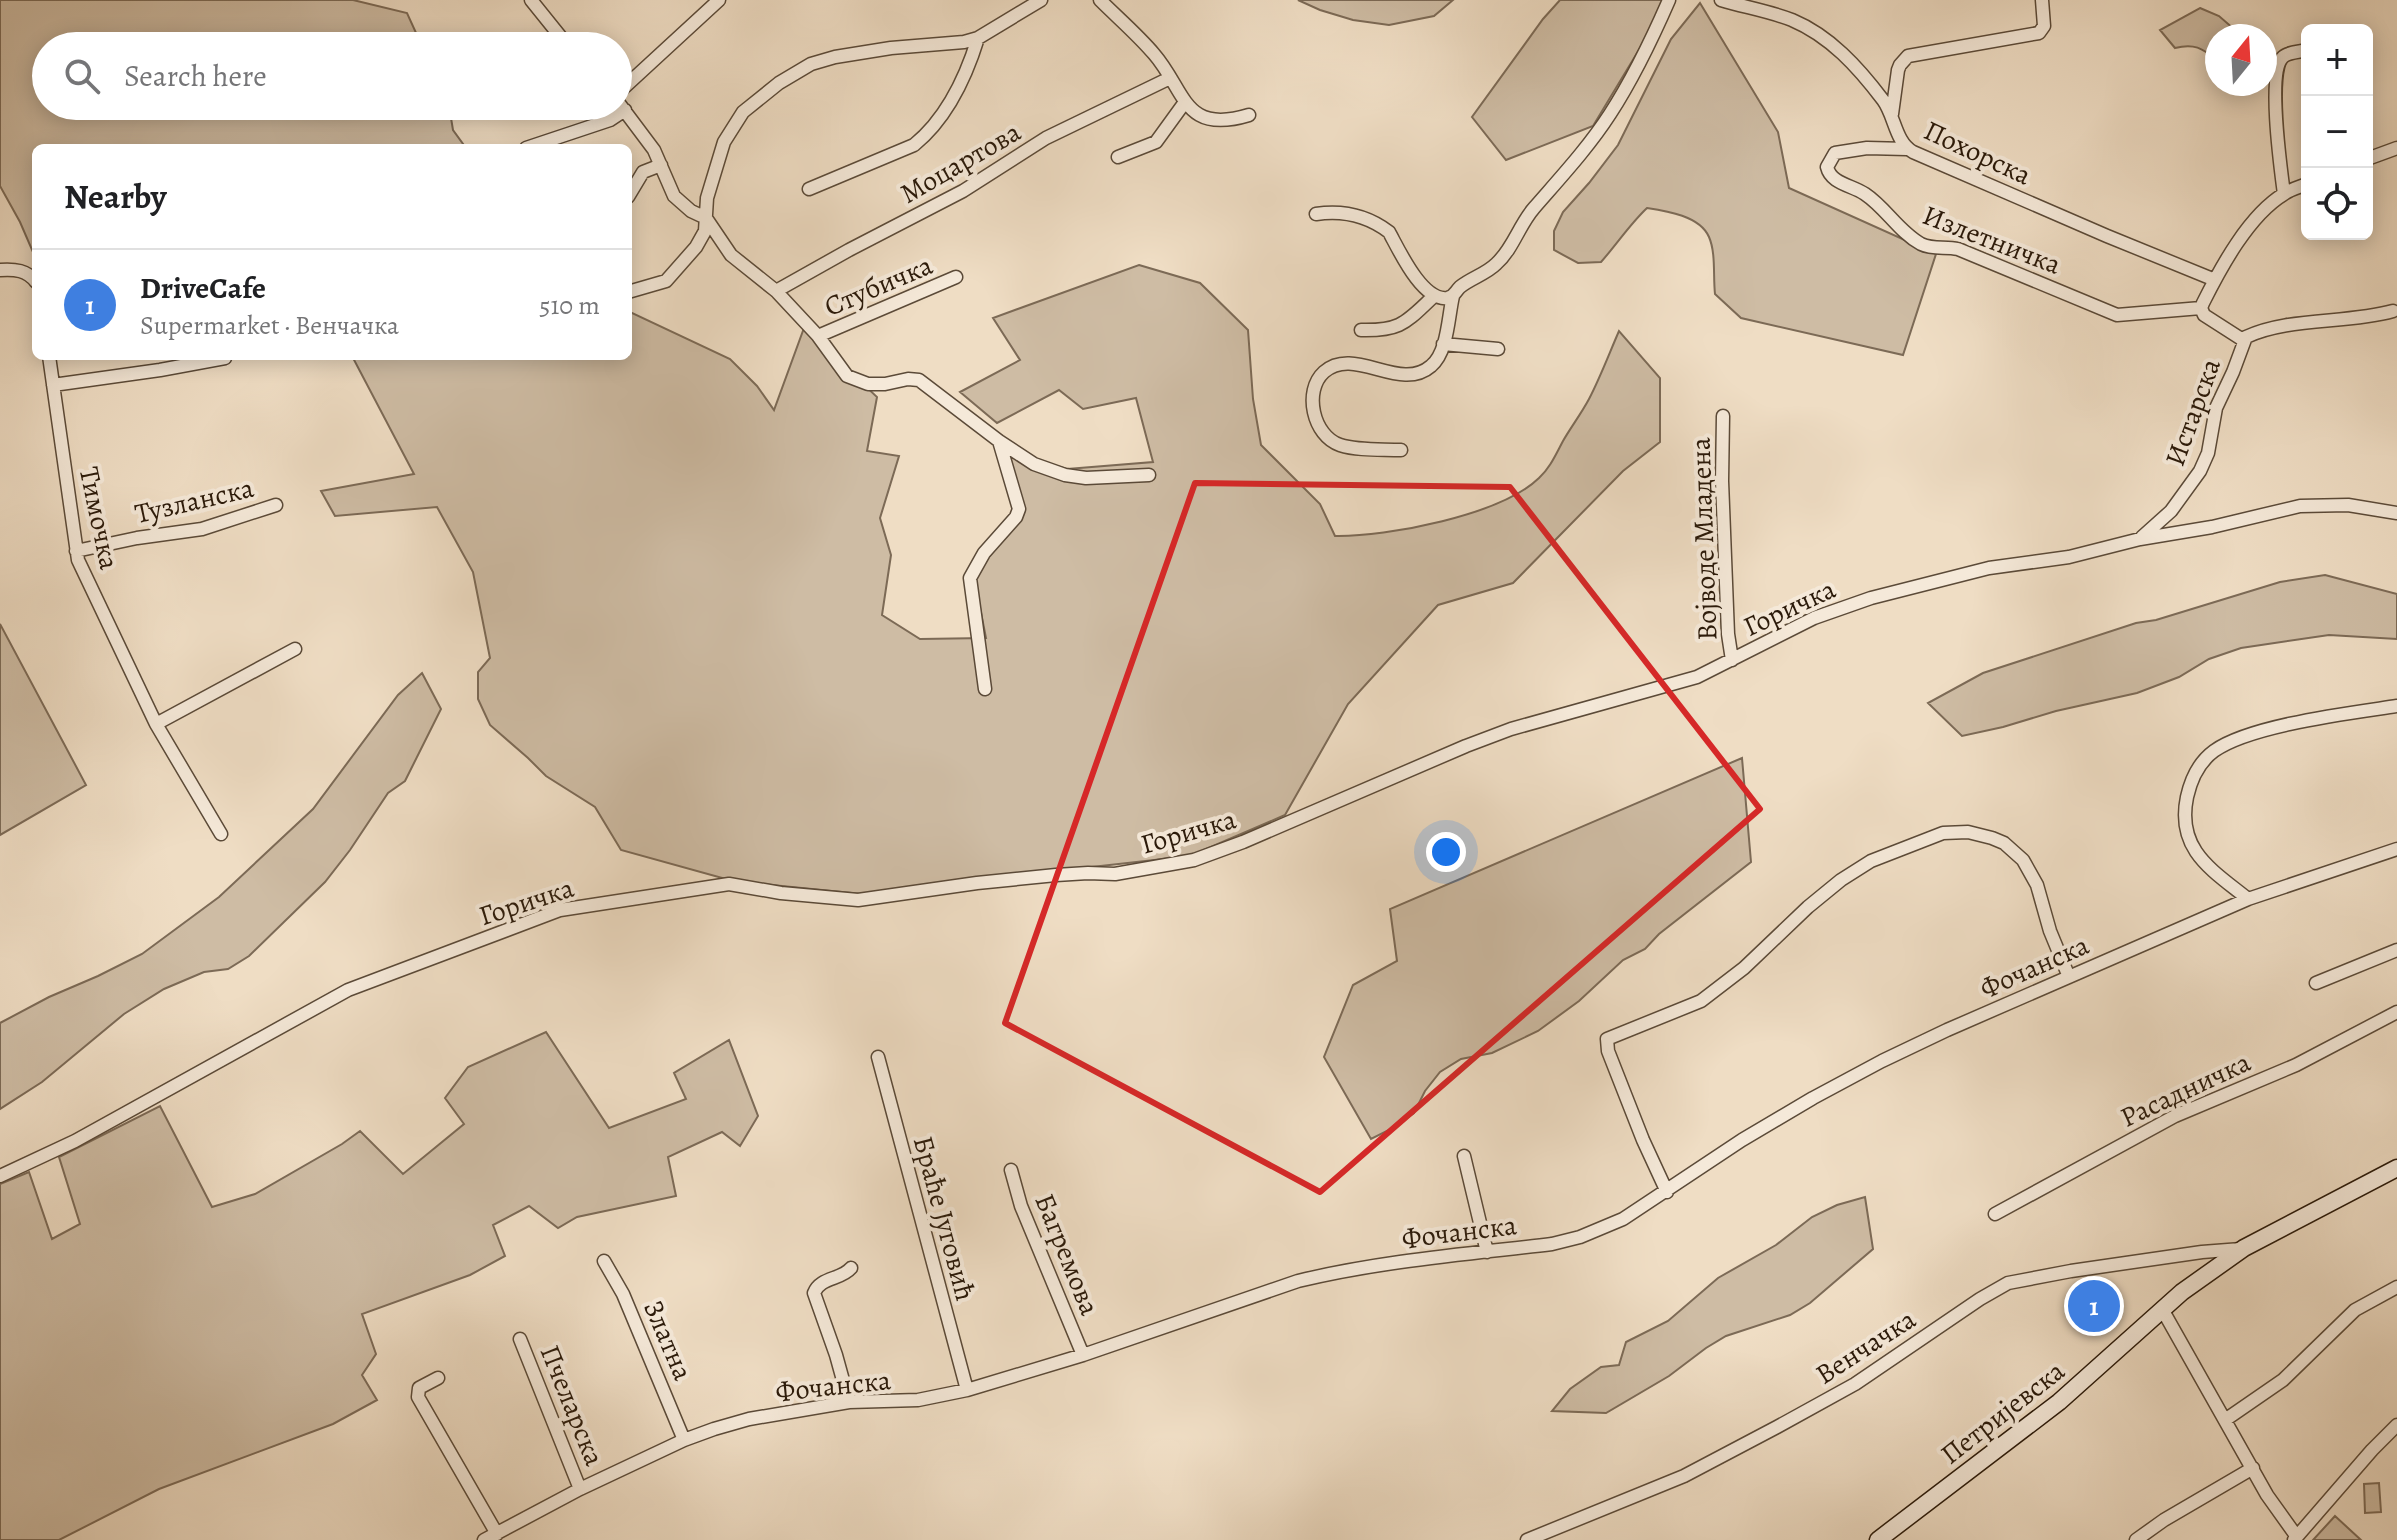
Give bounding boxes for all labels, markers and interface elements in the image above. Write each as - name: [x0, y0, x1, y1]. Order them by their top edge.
- north arrow: [2205, 24, 2277, 96]
- map controls: [2301, 24, 2373, 240]
- button: +: [2301, 24, 2373, 96]
- search box: [32, 32, 632, 120]
- icon: search: [60, 54, 104, 98]
- text: Search here: [124, 56, 267, 96]
- button: −: [2301, 96, 2373, 168]
- street label: Похорска: [1918, 112, 2037, 194]
- street label: Моцартова: [893, 113, 1028, 213]
- button: locate: [2301, 168, 2373, 240]
- text: Nearby: [64, 173, 167, 220]
- street label: Излетничка: [1917, 196, 2066, 284]
- street label: Стубичка: [818, 246, 938, 326]
- text: DriveCafe: [140, 268, 266, 308]
- text: 1: [85, 288, 95, 323]
- text: 510 m: [539, 288, 600, 323]
- text: Supermarket · Венчачка: [140, 308, 399, 343]
- street label: Истарска: [2156, 353, 2230, 471]
- street label: Војводе Младена: [1681, 437, 1727, 641]
- street label: Тимочка: [70, 463, 128, 573]
- street label: Тузланска: [131, 469, 257, 533]
- street label: Горичка: [1737, 570, 1842, 646]
- street label: Горичка: [1136, 800, 1240, 864]
- your location: [1426, 832, 1466, 872]
- street label: Горичка: [474, 869, 579, 935]
- street label: Фочанска: [1974, 926, 2095, 1008]
- street label: Расадничка: [2114, 1043, 2257, 1137]
- street label: Браће Југовић: [904, 1132, 984, 1305]
- street label: Багремова: [1025, 1188, 1109, 1321]
- street label: Фочанска: [1399, 1206, 1519, 1258]
- pin: 1: [2068, 1276, 2120, 1336]
- street label: Златна: [634, 1295, 702, 1386]
- street label: Венчачка: [1808, 1300, 1923, 1393]
- street label: Пчеларска: [531, 1340, 613, 1471]
- street label: Петријевска: [1933, 1352, 2073, 1473]
- street label: Фочанска: [774, 1361, 893, 1411]

